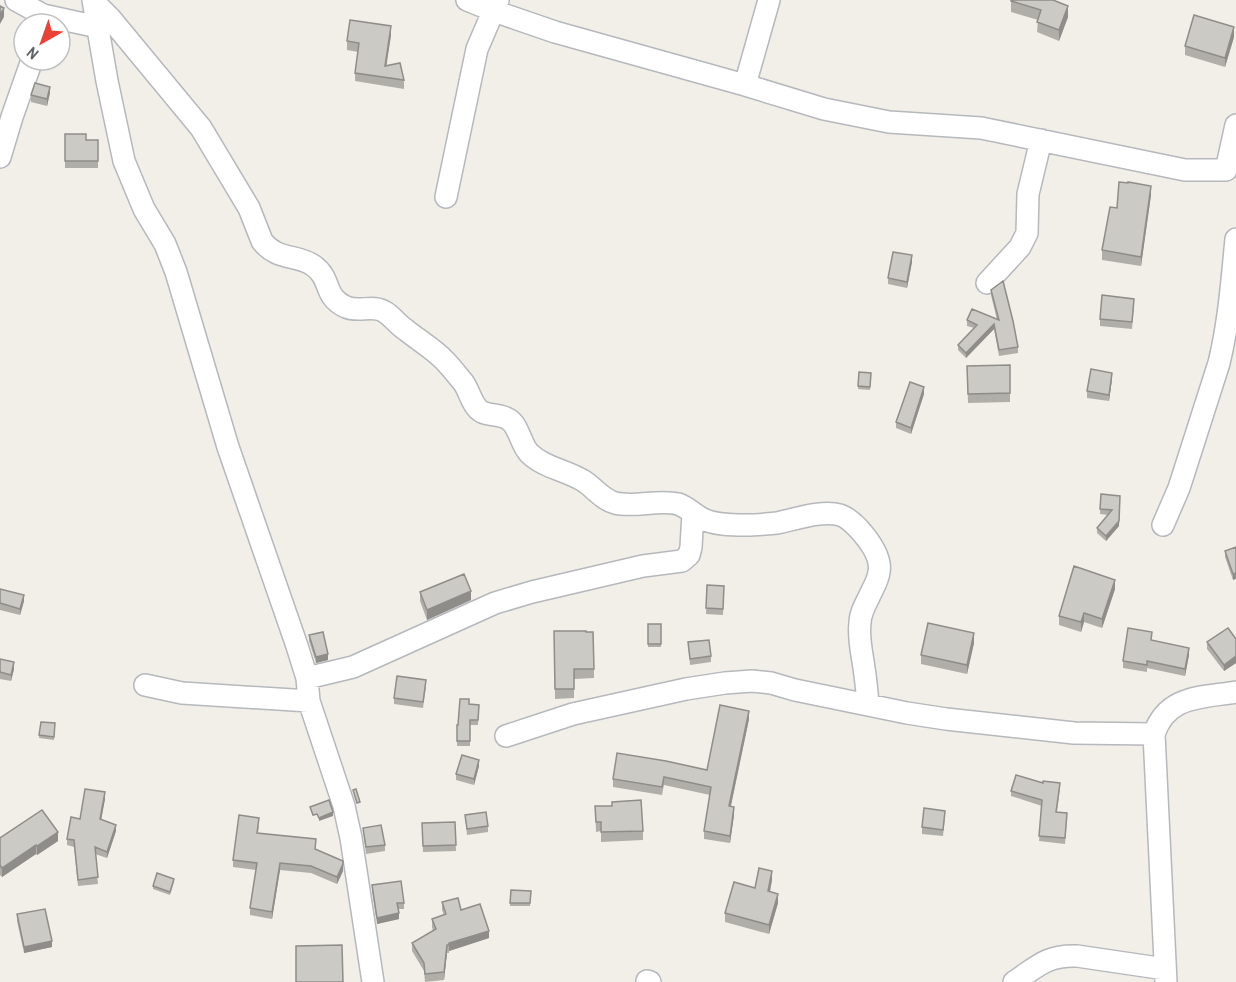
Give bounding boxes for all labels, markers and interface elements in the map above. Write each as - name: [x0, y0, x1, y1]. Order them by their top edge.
- north arrow: [12, 12, 72, 72]
- text: N: [22, 42, 43, 65]

